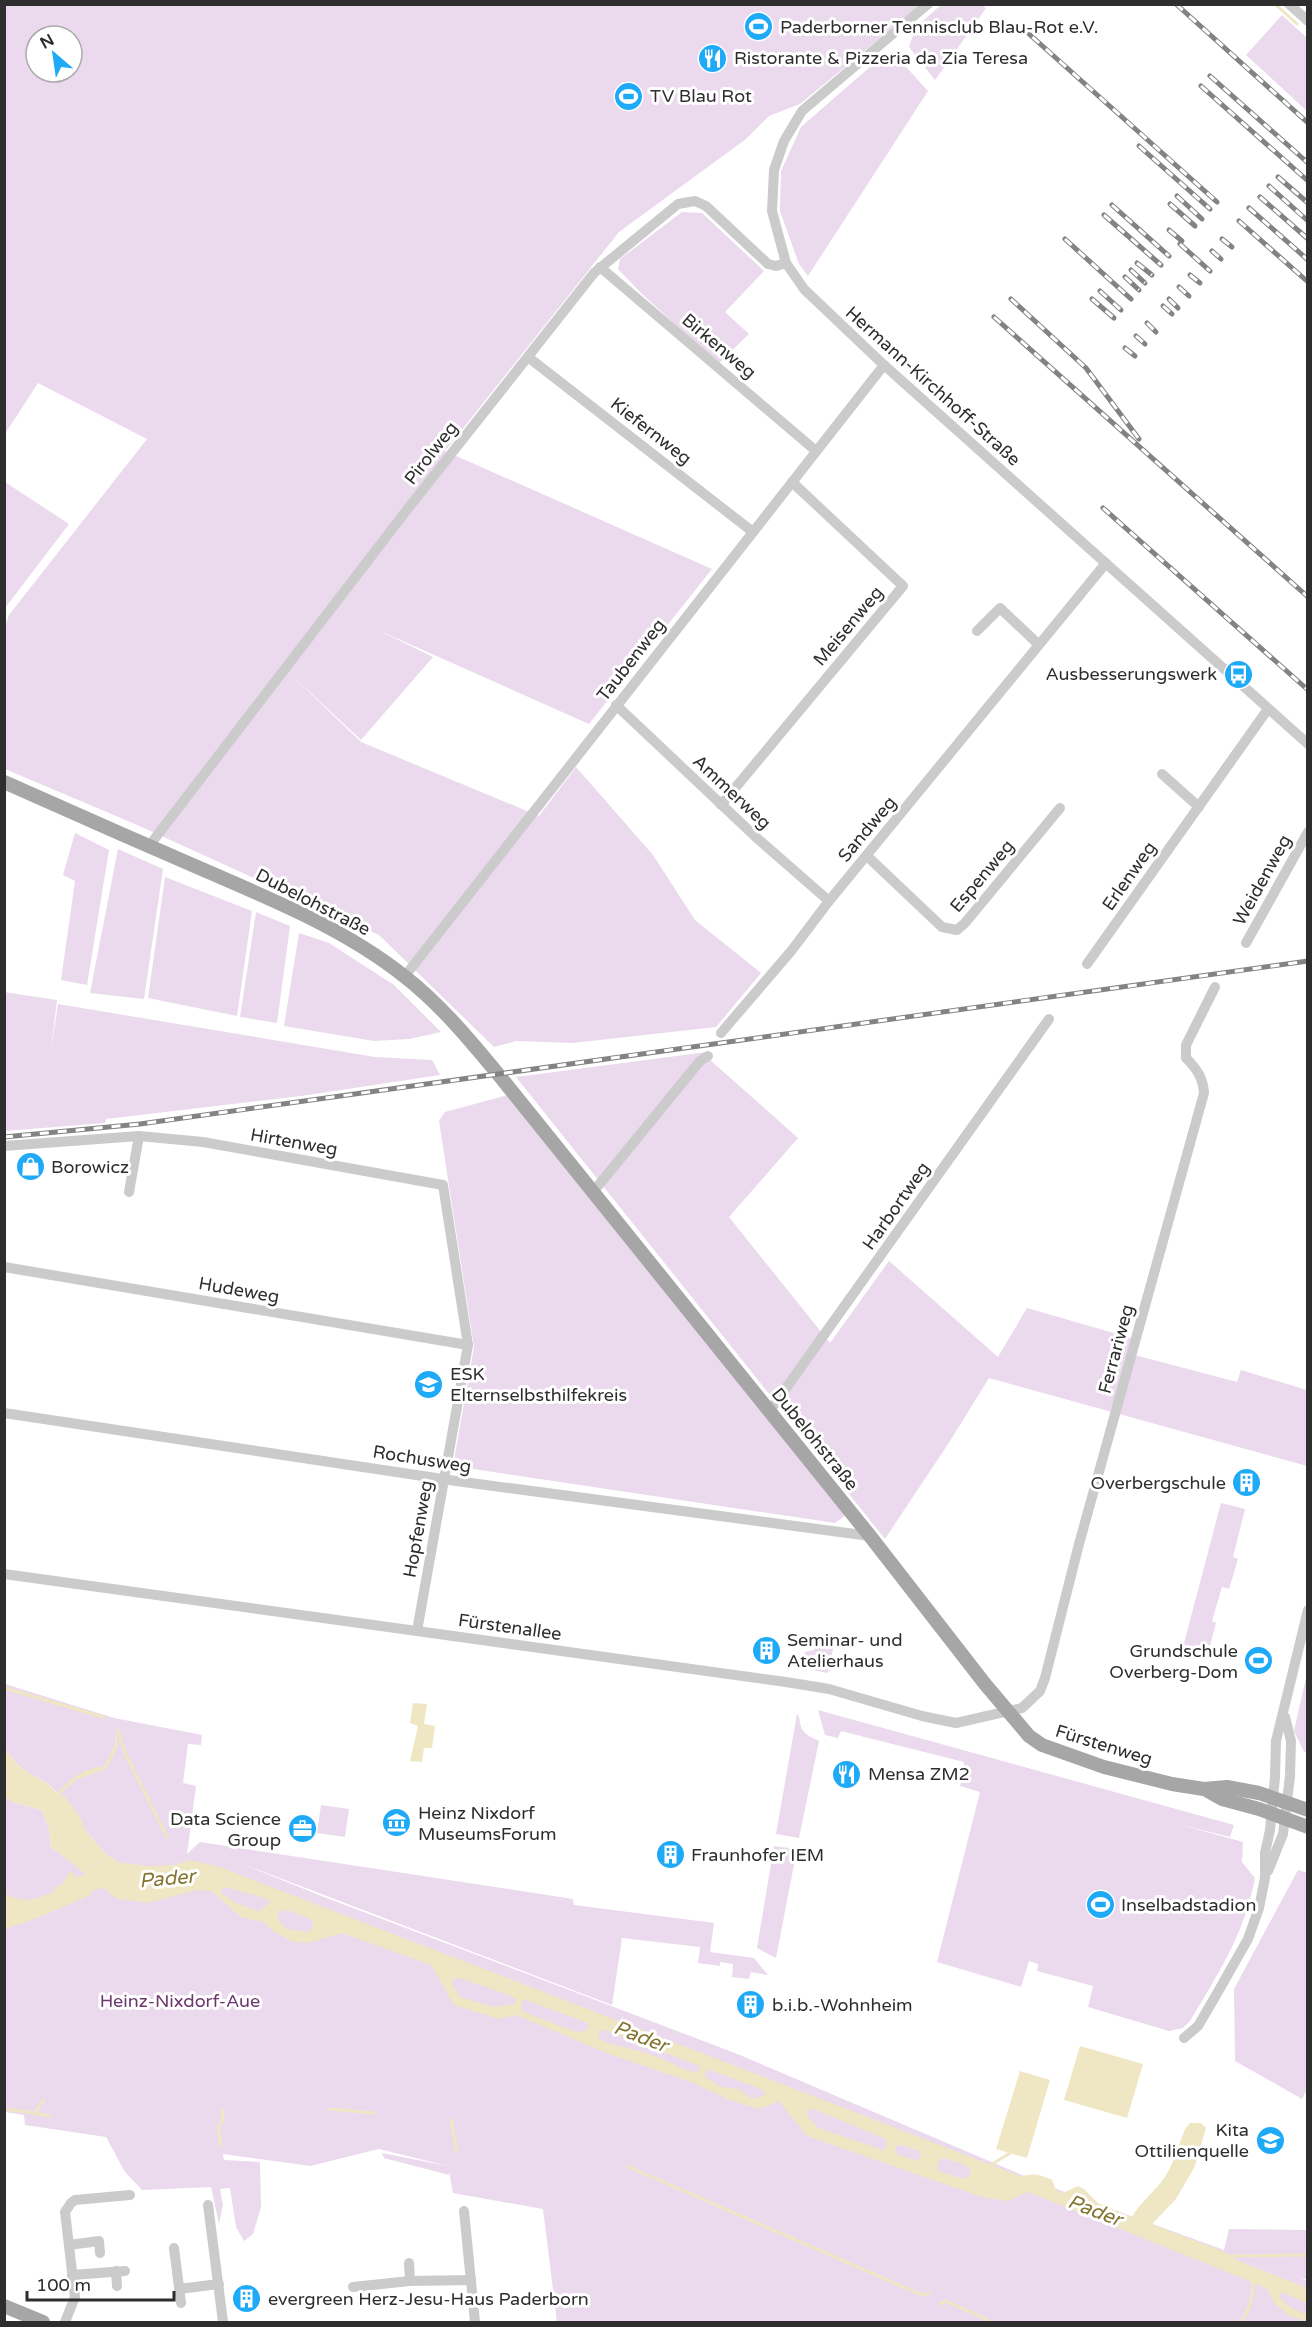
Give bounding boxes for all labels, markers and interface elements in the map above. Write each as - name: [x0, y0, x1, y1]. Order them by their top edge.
- sports icon: Paderborner Tennisclub Blau-Rot e.V.: [743, 11, 775, 43]
- place label: Paderborner Tennisclub Blau-Rot e.V.: [780, 16, 1098, 38]
- north arrow: [24, 24, 84, 84]
- text: N: [37, 30, 58, 54]
- restaurant icon: Ristorante & Pizzeria da Zia Teresa: [697, 42, 729, 74]
- place label: Ristorante & Pizzeria da Zia Teresa: [734, 47, 1028, 69]
- sports icon: TV Blau Rot: [613, 80, 645, 112]
- place label: TV Blau Rot: [650, 85, 752, 107]
- street label: Hermann-Kirchhoff-Straße: [841, 302, 1025, 470]
- street label: Birkenweg: [677, 309, 761, 383]
- street label: Kiefernweg: [606, 393, 696, 469]
- street label: Pirolweg: [399, 417, 463, 489]
- street label: Meisenweg: [808, 582, 888, 670]
- street label: Taubenweg: [592, 614, 670, 706]
- bus stop icon: Ausbesserungswerk: [1222, 658, 1254, 690]
- place label: Ausbesserungswerk: [1045, 663, 1217, 685]
- street label: Ammerweg: [688, 750, 776, 834]
- street label: Sandweg: [833, 792, 901, 866]
- street label: Weidenweg: [1228, 831, 1296, 929]
- street label: Espenweg: [945, 835, 1019, 917]
- street label: Erlenweg: [1097, 837, 1161, 915]
- street label: Dubelohstraße: [252, 864, 374, 940]
- street label: Hirtenweg: [249, 1124, 339, 1160]
- shop icon: Borowicz: [14, 1151, 46, 1183]
- place label: Borowicz: [51, 1156, 129, 1178]
- street label: Harbortweg: [858, 1158, 934, 1254]
- street label: Hudeweg: [197, 1272, 281, 1308]
- street label: Ferrariweg: [1094, 1302, 1138, 1396]
- place label: ESK Elternselbsthilfekreis: [450, 1363, 627, 1406]
- school or university icon: ESK Elternselbsthilfekreis: [413, 1368, 445, 1400]
- street label: Dubelohstraße: [767, 1383, 863, 1495]
- street label: Rochusweg: [371, 1440, 473, 1478]
- building icon: Overbergschule: [1231, 1467, 1263, 1499]
- place label: Overbergschule: [1091, 1472, 1226, 1494]
- street label: Hopfenweg: [399, 1479, 437, 1579]
- street label: Fürstenallee: [457, 1609, 563, 1645]
- place label: Seminar- und Atelierhaus: [787, 1629, 903, 1672]
- building icon: Seminar- und Atelierhaus: [750, 1634, 782, 1666]
- place label: Grundschule Overberg-Dom: [1109, 1640, 1238, 1683]
- sports icon: Grundschule Overberg-Dom: [1243, 1645, 1275, 1677]
- street label: Fürstenweg: [1053, 1720, 1155, 1770]
- restaurant icon: Mensa ZM2: [831, 1758, 863, 1790]
- place label: Mensa ZM2: [868, 1763, 970, 1785]
- place label: Heinz Nixdorf MuseumsForum: [418, 1802, 556, 1845]
- museum icon: Heinz Nixdorf MuseumsForum: [381, 1807, 413, 1839]
- place label: Data Science Group: [170, 1808, 281, 1851]
- office icon: Data Science Group: [286, 1813, 318, 1845]
- building icon: Fraunhofer IEM: [654, 1839, 686, 1871]
- place label: Fraunhofer IEM: [691, 1844, 824, 1866]
- water label: Pader: [138, 1864, 198, 1893]
- sports icon: Inselbadstadion: [1084, 1889, 1116, 1921]
- place label: Inselbadstadion: [1121, 1894, 1256, 1916]
- building icon: b.i.b.-Wohnheim: [735, 1989, 767, 2021]
- park label: Heinz-Nixdorf-Aue: [100, 1990, 260, 2012]
- place label: b.i.b.-Wohnheim: [772, 1994, 913, 2016]
- water label: Pader: [610, 2016, 673, 2059]
- place label: Kita Ottilienquelle: [1134, 2119, 1249, 2162]
- school or university icon: Kita Ottilienquelle: [1254, 2124, 1286, 2156]
- water label: Pader: [1064, 2190, 1127, 2233]
- scale bar: [27, 2264, 174, 2302]
- text: 100 m: [36, 2274, 91, 2296]
- building icon: evergreen Herz-Jesu-Haus Paderborn: [231, 2283, 263, 2315]
- place label: evergreen Herz-Jesu-Haus Paderborn: [268, 2288, 589, 2310]

